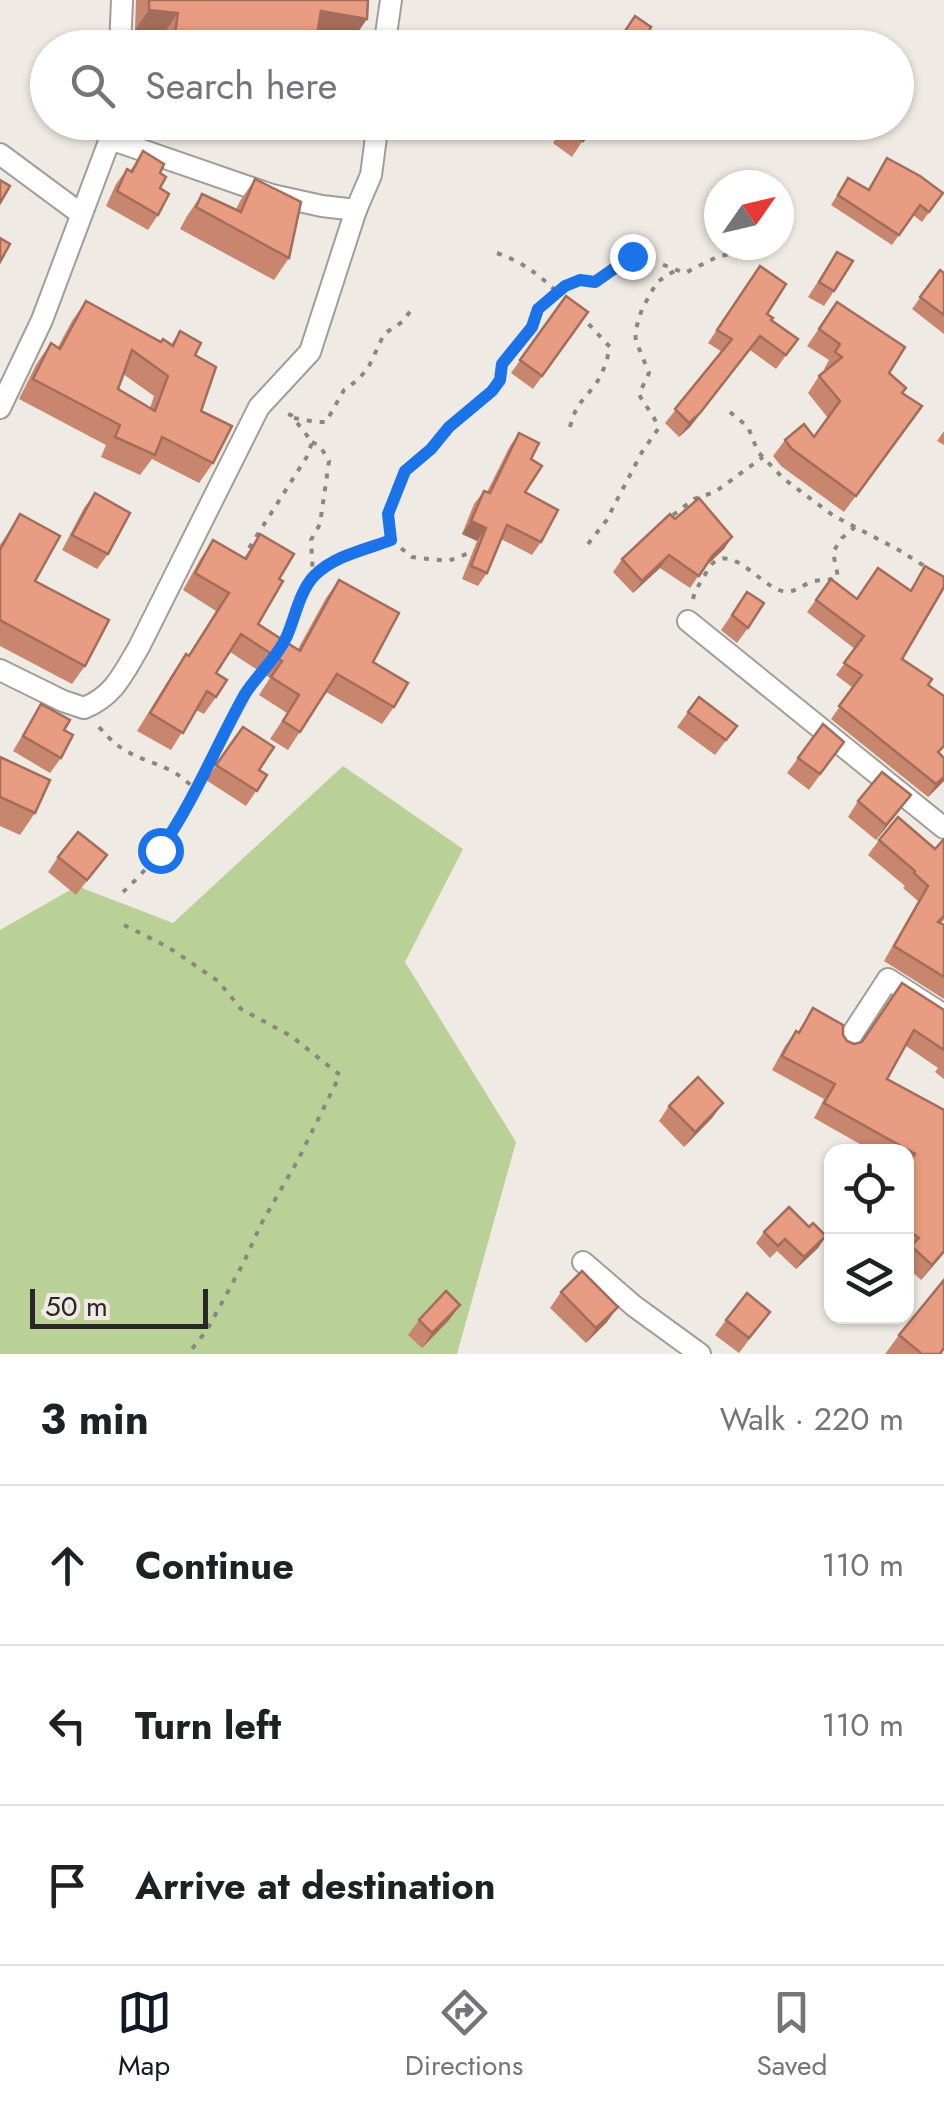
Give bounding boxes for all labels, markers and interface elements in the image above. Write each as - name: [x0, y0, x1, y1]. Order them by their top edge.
- search box: [30, 30, 914, 140]
- icon: search: [65, 58, 120, 113]
- text: Search here: [145, 58, 337, 113]
- north arrow: [704, 170, 794, 260]
- route end: [610, 234, 656, 280]
- route start: [138, 828, 184, 874]
- map controls: [824, 1144, 914, 1324]
- button: locate: [824, 1144, 914, 1234]
- button: layers: [824, 1234, 914, 1324]
- scale bar: [30, 1284, 208, 1328]
- text: 50 m: [45, 1286, 108, 1327]
- text: 3 min: [40, 1389, 149, 1450]
- text: Walk · 220 m: [720, 1396, 904, 1442]
- icon: ahead: [40, 1538, 95, 1593]
- text: Continue: [135, 1538, 294, 1593]
- text: 110 m: [821, 1542, 904, 1588]
- icon: left: [40, 1698, 95, 1753]
- text: Turn left: [135, 1698, 281, 1753]
- text: 110 m: [821, 1702, 904, 1748]
- icon: arrive: [40, 1858, 95, 1913]
- text: Arrive at destination: [135, 1858, 496, 1913]
- tab: Map: [117, 1985, 172, 2086]
- tab: Directions: [405, 1985, 523, 2086]
- tab: Saved: [756, 1985, 827, 2086]

